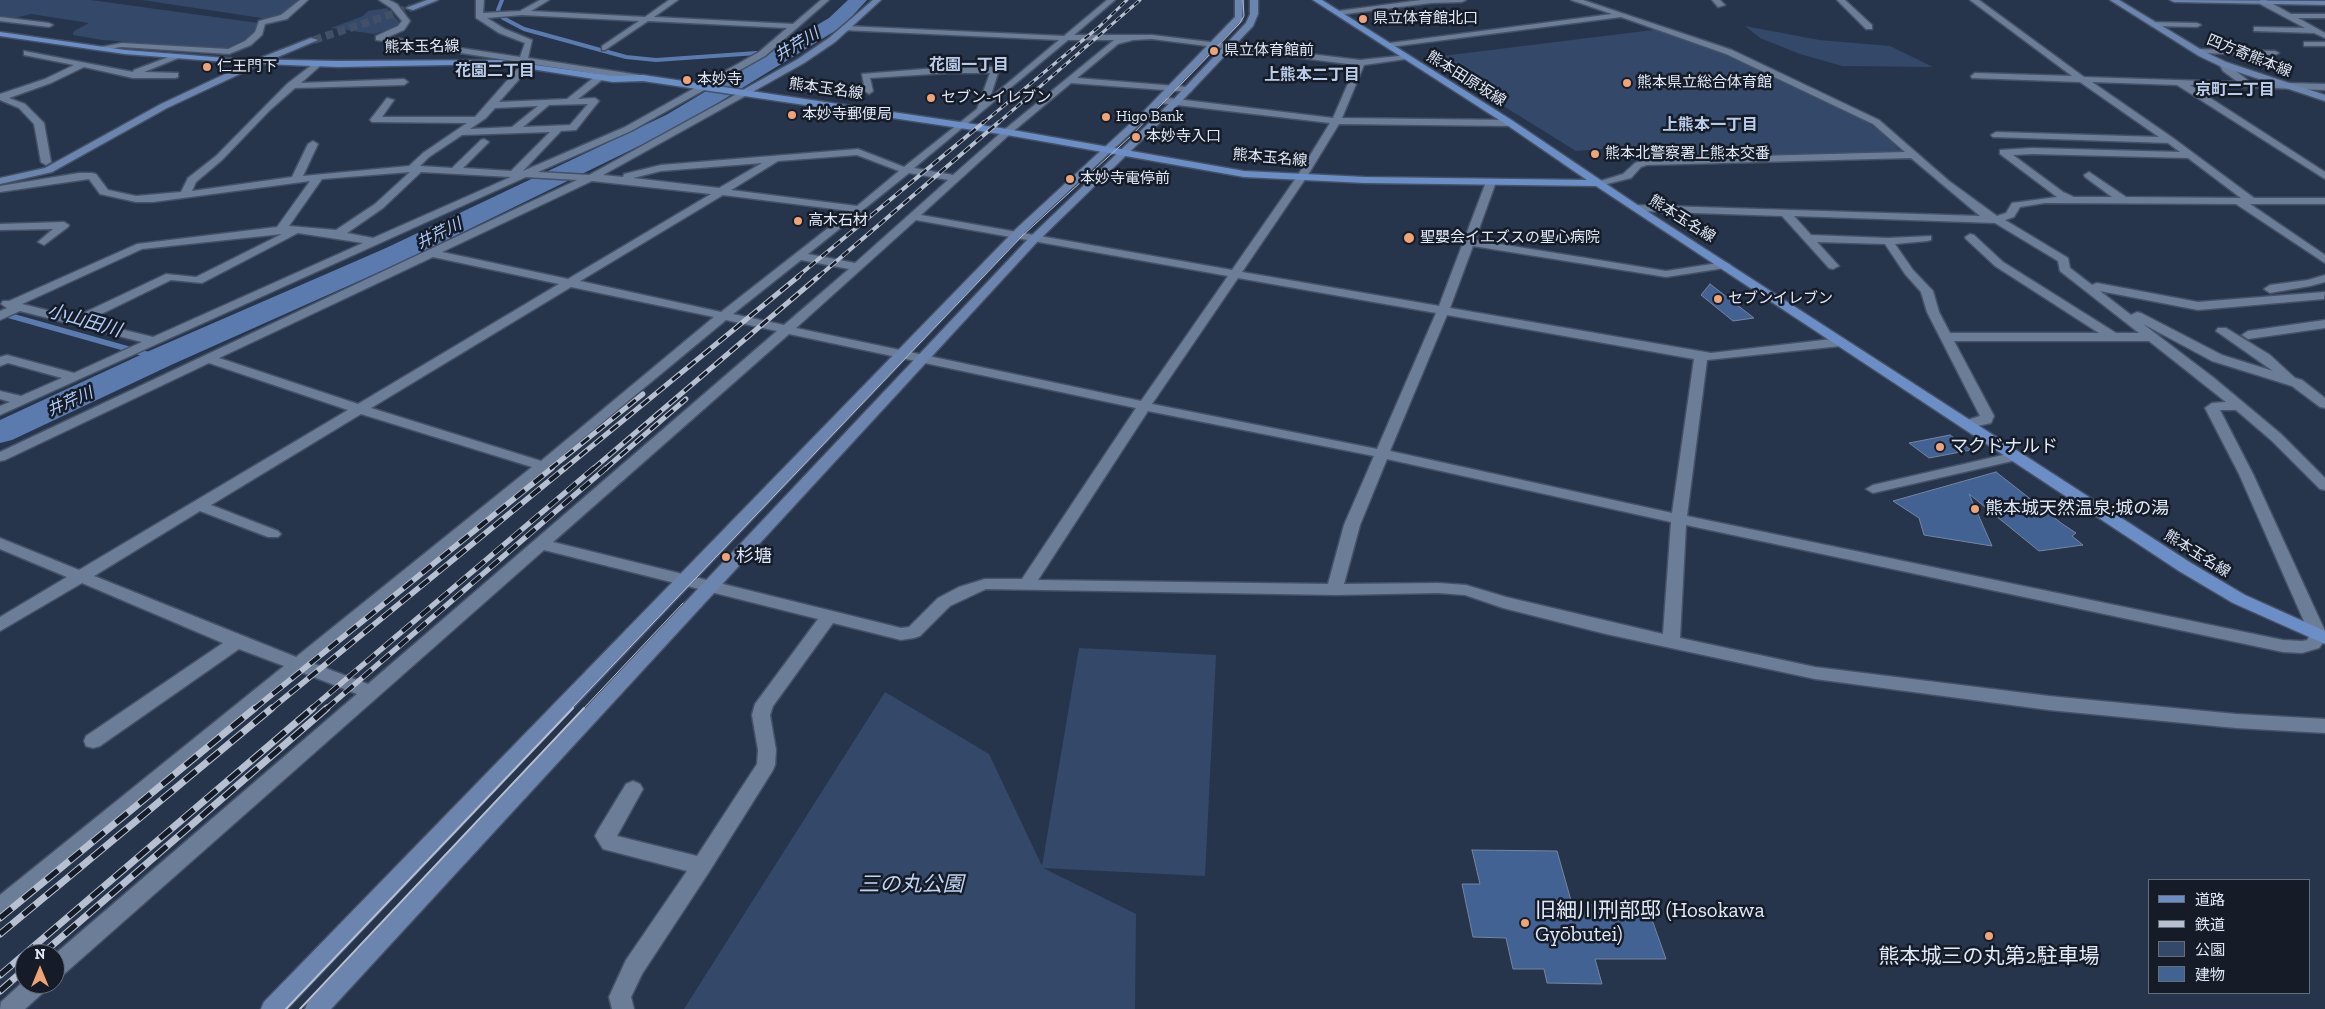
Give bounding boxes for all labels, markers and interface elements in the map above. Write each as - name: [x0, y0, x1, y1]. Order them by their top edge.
- place label: 県立体育館北口: [1373, 10, 1478, 28]
- marker: 県立体育館北口: [1357, 13, 1369, 25]
- water label: 井芹川: [771, 24, 823, 66]
- street label: 四方寄熊本線: [2204, 31, 2294, 81]
- street label: 熊本玉名線: [384, 37, 460, 57]
- place label: 県立体育館前: [1224, 42, 1314, 60]
- marker: 県立体育館前: [1208, 45, 1220, 57]
- street label: 熊本田原坂線: [1423, 48, 1509, 110]
- district label: 花園一丁目: [929, 55, 1009, 75]
- place label: 仁王門下: [217, 58, 277, 76]
- marker: 仁王門下: [201, 61, 213, 73]
- district label: 花園二丁目: [455, 61, 535, 81]
- district label: 上熊本二丁目: [1264, 65, 1360, 85]
- place label: 本妙寺: [697, 71, 742, 89]
- marker: 本妙寺: [681, 74, 693, 86]
- place label: 熊本県立総合体育館: [1637, 74, 1772, 92]
- street label: 熊本玉名線: [788, 75, 864, 103]
- marker: 熊本県立総合体育館: [1621, 77, 1633, 89]
- district label: 京町二丁目: [2195, 80, 2275, 100]
- place label: セブン-イレブン: [941, 89, 1051, 107]
- marker: セブン-イレブン: [925, 92, 937, 104]
- place label: 本妙寺郵便局: [802, 106, 892, 124]
- place label: Higo Bank: [1116, 108, 1184, 126]
- marker: 本妙寺郵便局: [786, 109, 798, 121]
- marker: Higo Bank: [1100, 111, 1112, 123]
- district label: 上熊本一丁目: [1662, 115, 1758, 135]
- place label: 本妙寺入口: [1146, 128, 1221, 146]
- marker: 本妙寺入口: [1130, 131, 1142, 143]
- place label: 熊本北警察署上熊本交番: [1605, 145, 1770, 163]
- street label: 熊本玉名線: [1232, 146, 1308, 170]
- marker: 熊本北警察署上熊本交番: [1589, 148, 1601, 160]
- place label: 本妙寺電停前: [1080, 170, 1170, 188]
- marker: 本妙寺電停前: [1064, 173, 1076, 185]
- street label: 熊本玉名線: [1645, 191, 1719, 247]
- place label: 高木石材: [808, 212, 868, 230]
- water label: 井芹川: [413, 215, 465, 253]
- marker: 高木石材: [792, 215, 804, 227]
- place label: 聖嬰会イエズスの聖心病院: [1420, 229, 1600, 247]
- marker: 聖嬰会イエズスの聖心病院: [1402, 231, 1416, 245]
- place label: セブンイレブン: [1728, 290, 1833, 308]
- marker: セブンイレブン: [1712, 293, 1724, 305]
- water label: 小山田川: [44, 300, 124, 342]
- water label: 井芹川: [44, 383, 96, 421]
- place label: マクドナルド: [1950, 436, 2058, 458]
- marker: マクドナルド: [1934, 441, 1946, 453]
- place label: 熊本城天然温泉;城の湯: [1985, 498, 2169, 520]
- marker: 熊本城天然温泉;城の湯: [1969, 503, 1981, 515]
- street label: 熊本玉名線: [2160, 526, 2234, 582]
- place label: 杉塘: [736, 546, 772, 568]
- marker: 杉塘: [720, 551, 732, 563]
- park label: 三の丸公園: [859, 872, 963, 898]
- legend: [2148, 879, 2310, 994]
- text: 道路: [2195, 891, 2225, 909]
- place label: 旧細川刑部邸 (Hosokawa Gyōbutei): [1535, 898, 1765, 948]
- text: 鉄道: [2195, 916, 2225, 934]
- marker: 旧細川刑部邸 (Hosokawa Gyōbutei): [1519, 917, 1531, 929]
- marker: 熊本城三の丸第2駐車場: [1983, 930, 1995, 942]
- text: 公園: [2195, 941, 2225, 959]
- north arrow: [15, 944, 65, 994]
- place label: 熊本城三の丸第2駐車場: [1879, 944, 2099, 970]
- text: N: [35, 946, 45, 963]
- text: 建物: [2195, 966, 2225, 984]

